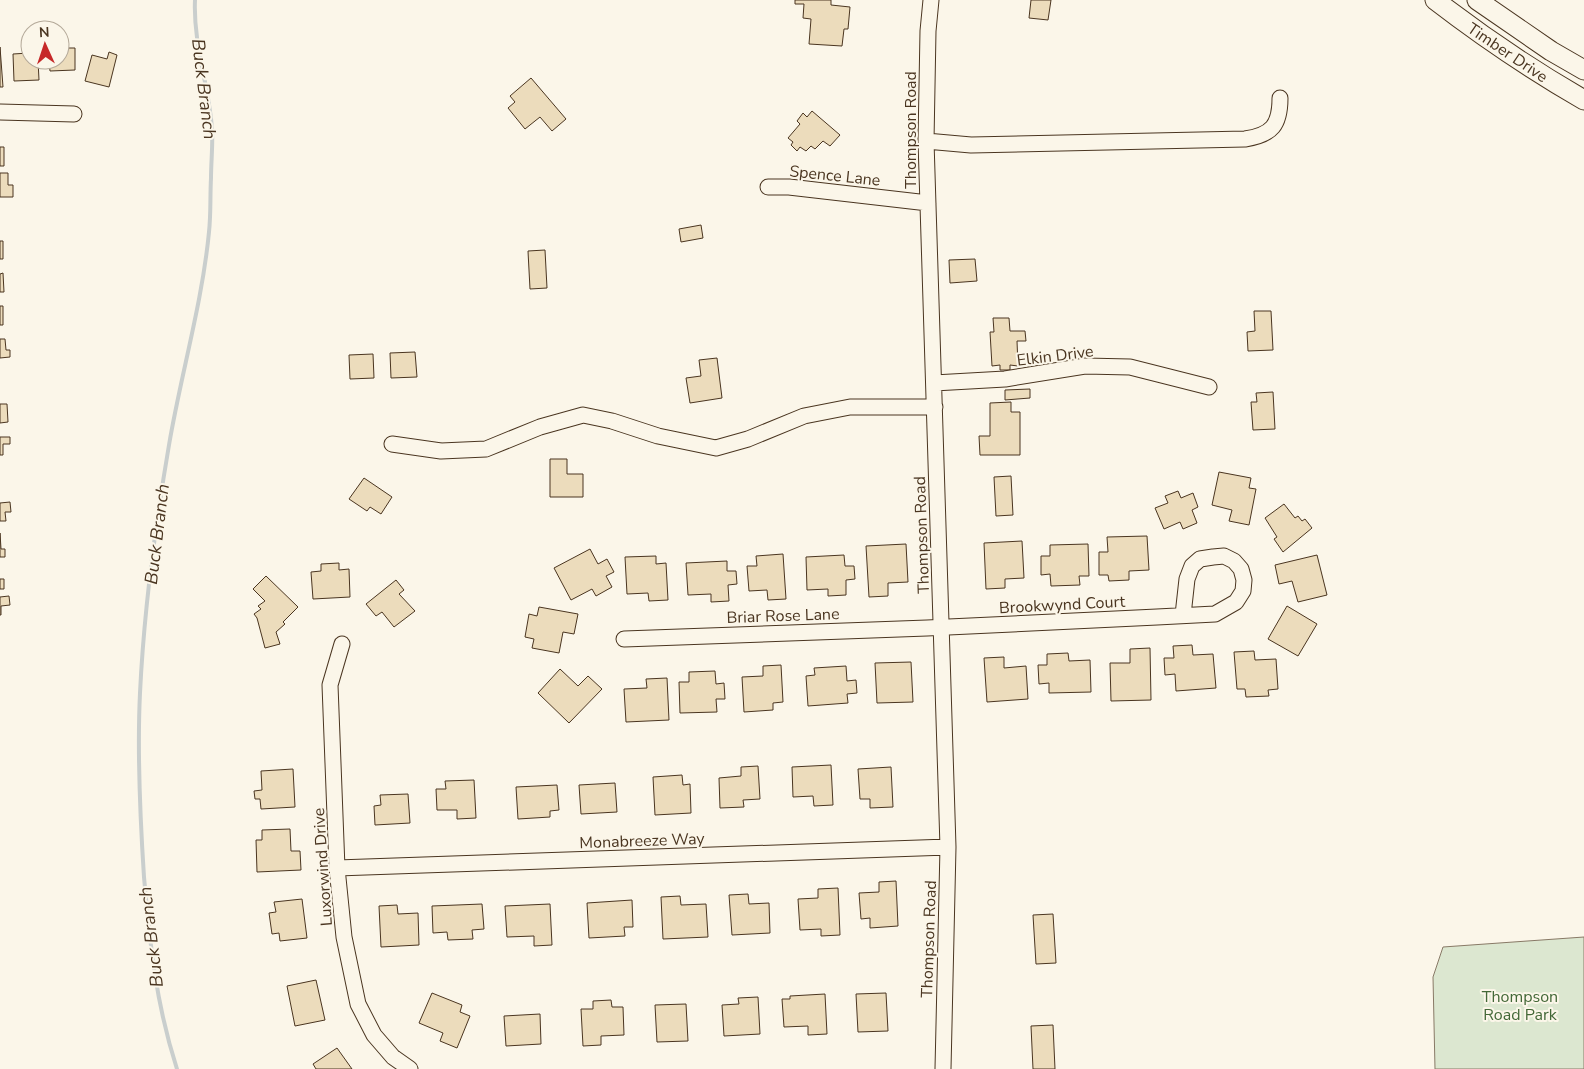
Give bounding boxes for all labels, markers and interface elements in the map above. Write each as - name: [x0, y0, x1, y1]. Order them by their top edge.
- street label: Timber Drive: [1463, 18, 1552, 88]
- north arrow: [20, 20, 70, 70]
- text: N: [39, 23, 50, 42]
- water label: Buck Branch: [186, 37, 222, 141]
- street label: Thompson Road: [900, 71, 922, 189]
- street label: Spence Lane: [788, 160, 882, 192]
- street label: Elkin Drive: [1016, 340, 1095, 372]
- street label: Thompson Road: [909, 476, 935, 594]
- water label: Buck Branch: [139, 482, 175, 586]
- street label: Brookwynd Court: [998, 591, 1126, 619]
- street label: Briar Rose Lane: [726, 603, 840, 629]
- street label: Luxorwind Drive: [308, 807, 338, 927]
- street label: Monabreeze Way: [579, 828, 706, 854]
- street label: Thompson Road: [916, 880, 942, 998]
- water label: Buck Branch: [133, 885, 169, 989]
- park label: Thompson Road Park: [1482, 986, 1558, 1026]

